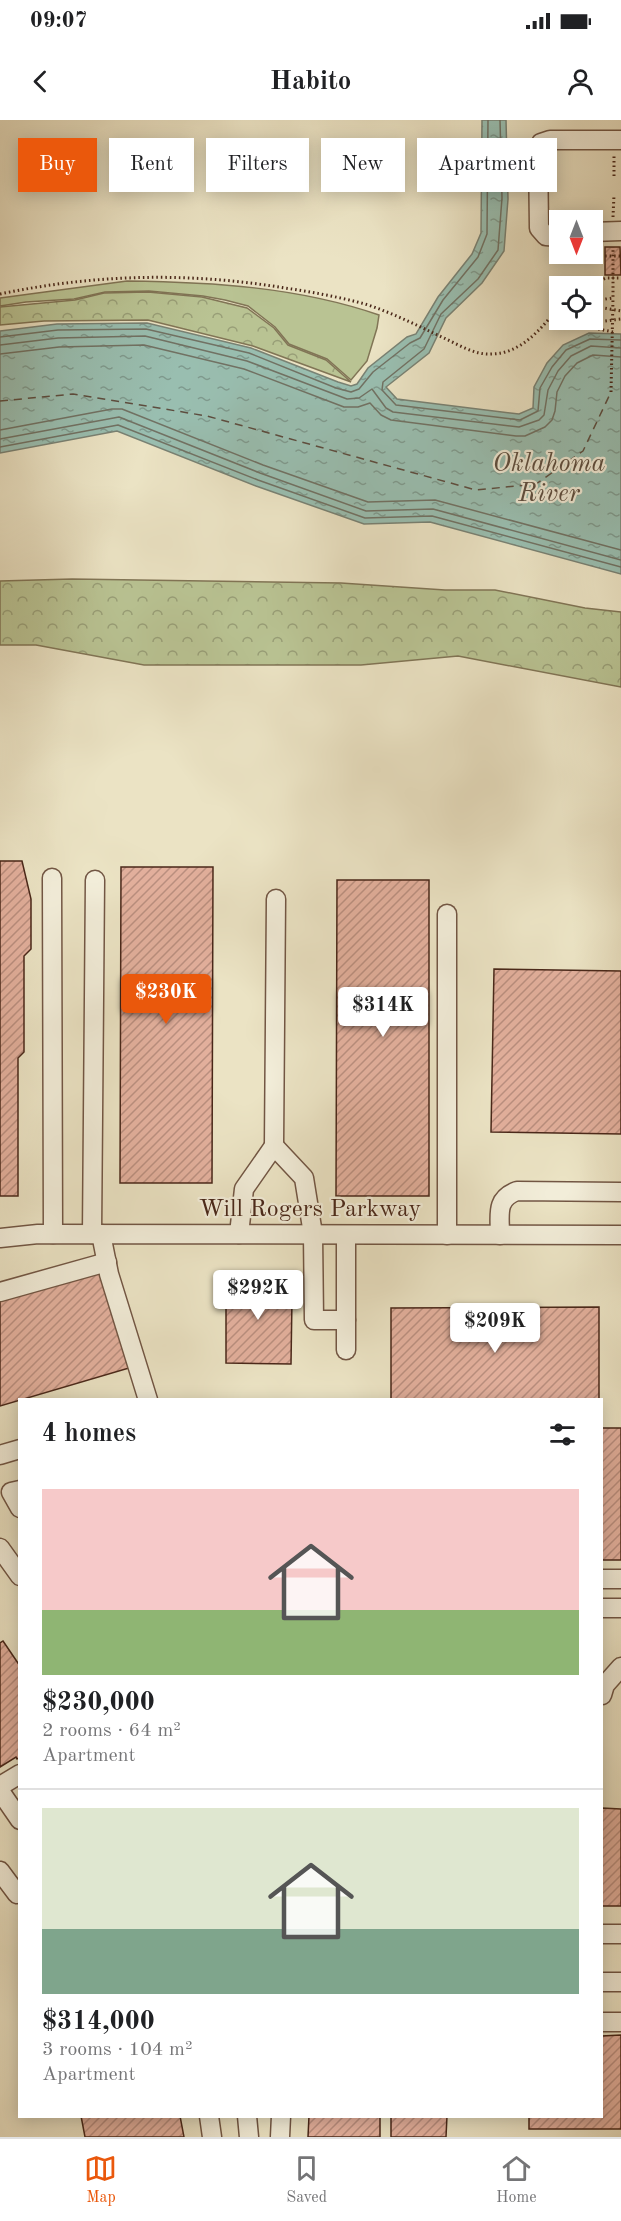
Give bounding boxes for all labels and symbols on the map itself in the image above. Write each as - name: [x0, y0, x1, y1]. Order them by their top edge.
- north arrow: [549, 210, 603, 264]
- water label: Oklahoma River: [493, 451, 606, 507]
- pin: $230K: [124, 974, 208, 1025]
- pin: $314K: [341, 987, 425, 1038]
- street label: Will Rogers Parkway: [199, 1198, 421, 1222]
- pin: $292K: [216, 1270, 300, 1321]
- pin: $209K: [453, 1303, 537, 1354]

